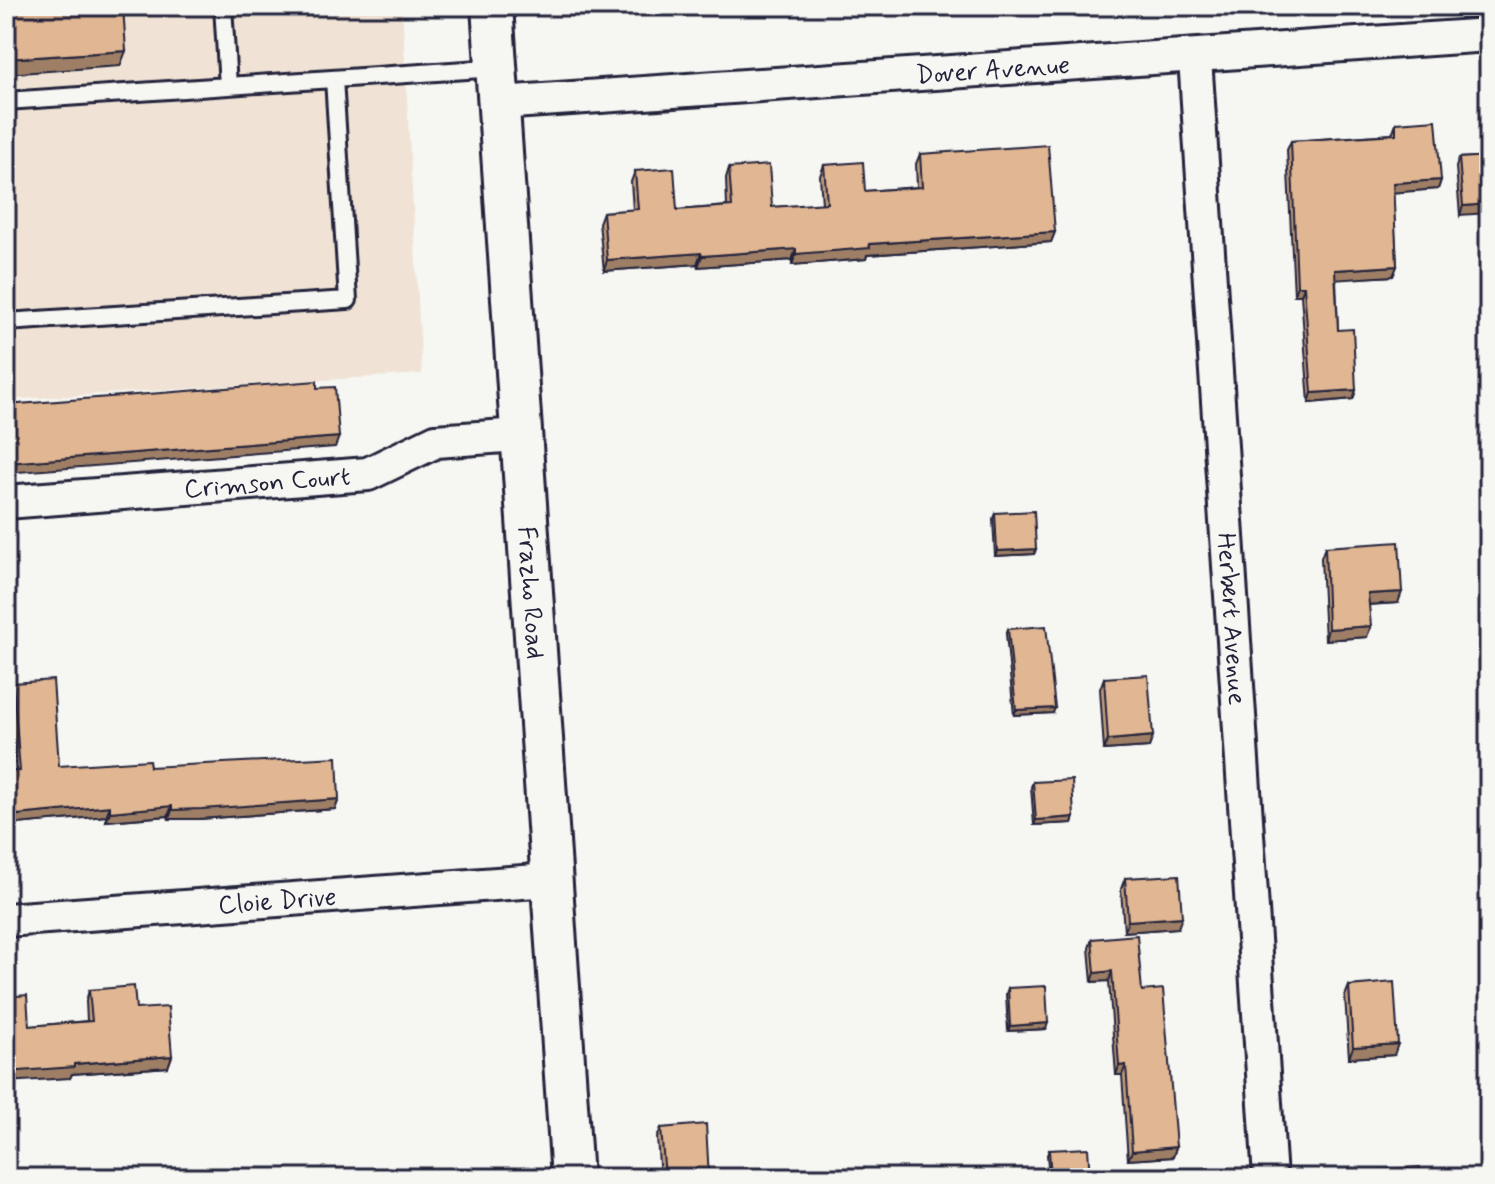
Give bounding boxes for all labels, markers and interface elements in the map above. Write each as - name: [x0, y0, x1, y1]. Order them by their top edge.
- street label: Dover Avenue: [915, 49, 1071, 93]
- street label: Crimson Court: [183, 460, 352, 507]
- street label: Frazho Road: [509, 525, 552, 660]
- street label: Herbert Avenue: [1208, 532, 1253, 706]
- street label: Cloie Drive: [217, 881, 338, 923]

